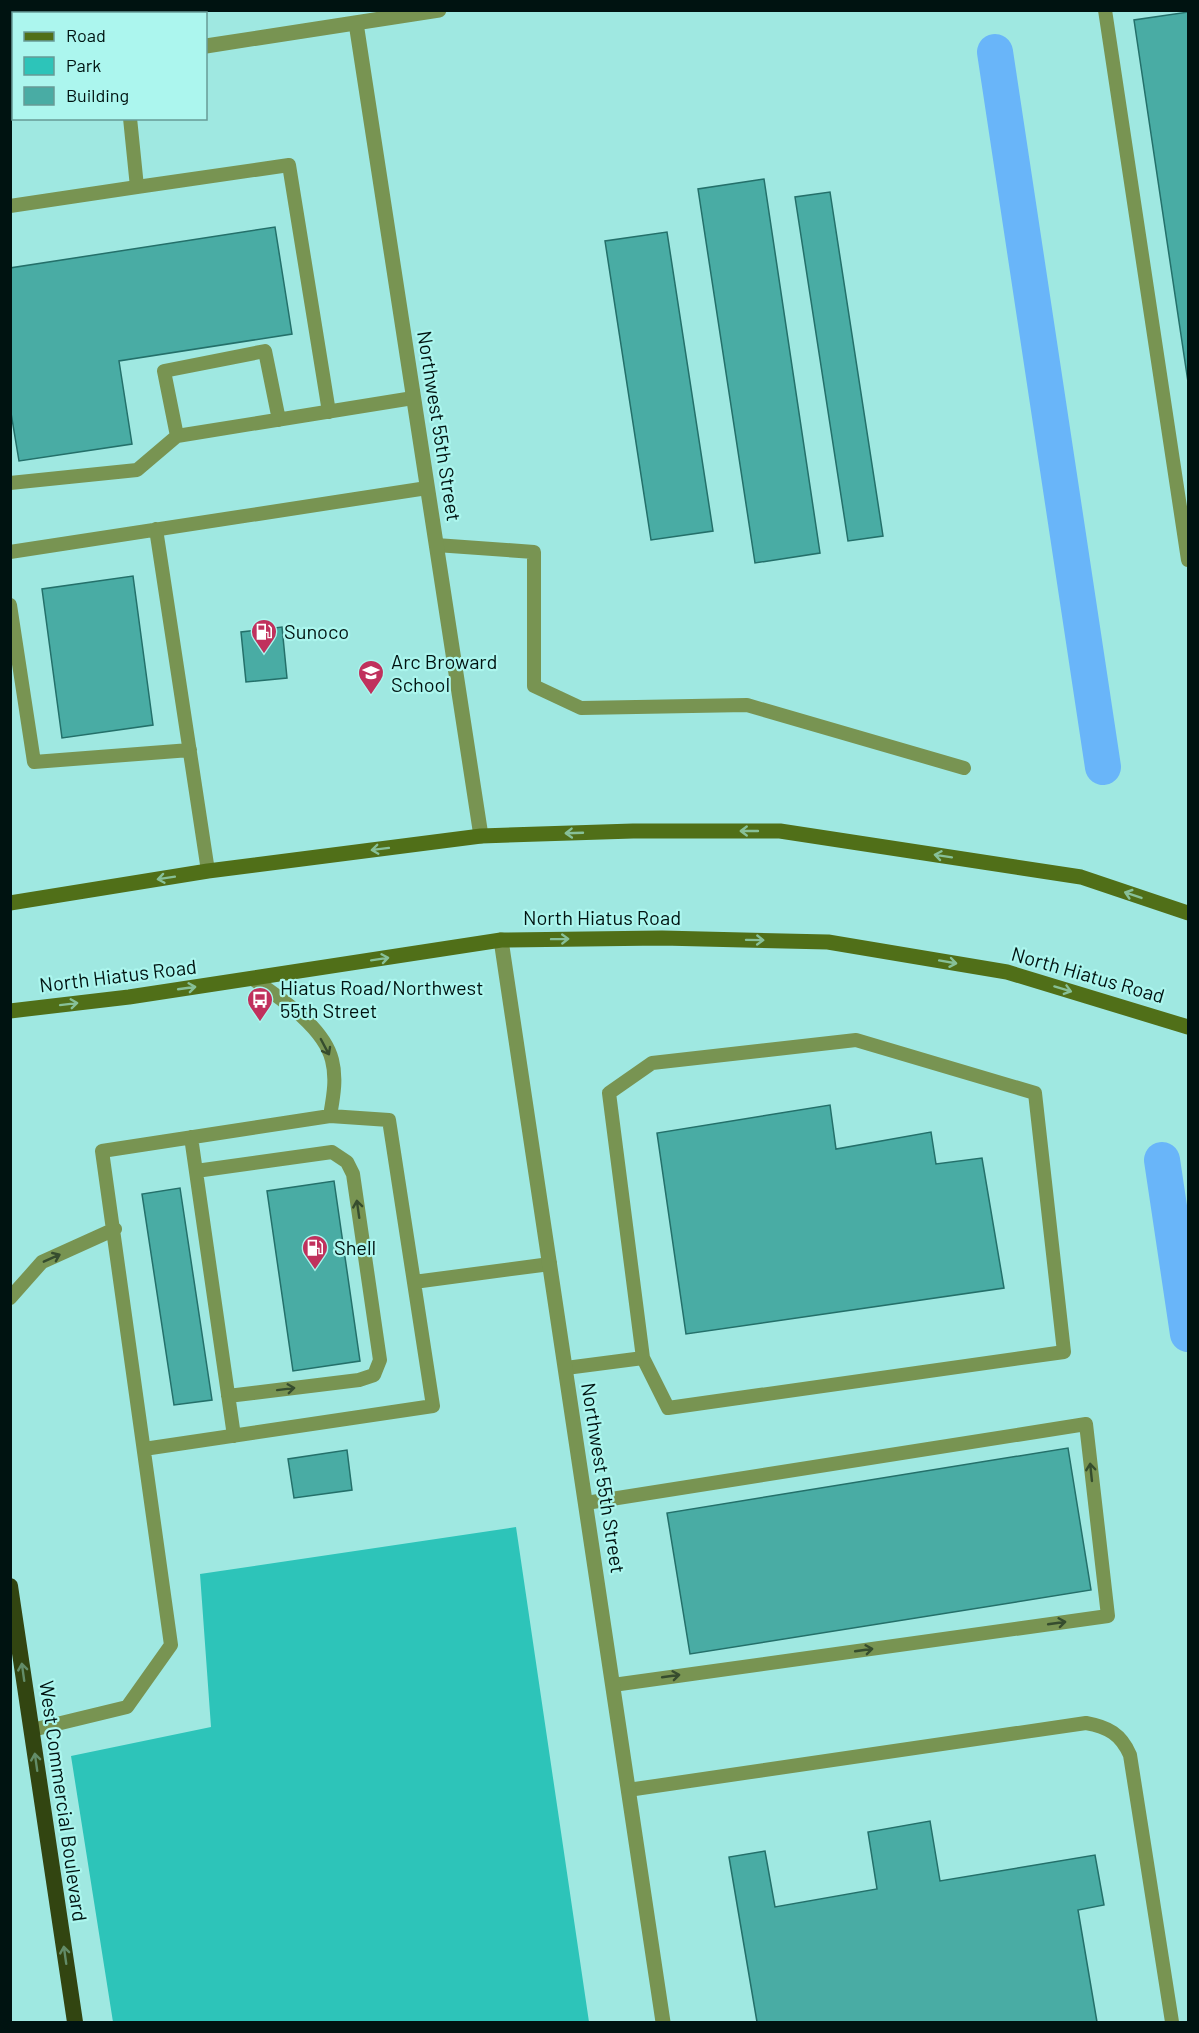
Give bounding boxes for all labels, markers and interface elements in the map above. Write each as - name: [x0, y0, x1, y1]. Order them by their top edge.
- legend: [12, 12, 207, 120]
- text: Road: [66, 24, 106, 46]
- text: Park: [66, 54, 101, 76]
- text: Building: [66, 84, 129, 106]
- street label: Northwest 55th Street: [413, 329, 467, 523]
- fuel station icon: Sunoco: [249, 617, 279, 655]
- place label: Sunoco: [284, 619, 349, 643]
- place label: Arc Broward School: [391, 649, 497, 696]
- school or university icon: Arc Broward School: [356, 658, 386, 696]
- one-way arrow: [740, 825, 760, 837]
- one-way arrow: [565, 827, 585, 839]
- one-way arrow: [371, 844, 390, 855]
- one-way arrow: [933, 850, 953, 861]
- one-way arrow: [157, 873, 176, 884]
- one-way arrow: [1124, 888, 1143, 899]
- street label: North Hiatus Road: [523, 905, 681, 929]
- one-way arrow: [549, 933, 569, 945]
- one-way arrow: [744, 934, 764, 946]
- street label: North Hiatus Road: [1009, 941, 1168, 1007]
- street label: North Hiatus Road: [38, 953, 198, 997]
- one-way arrow: [370, 953, 389, 964]
- one-way arrow: [938, 957, 957, 968]
- place label: Hiatus Road/Northwest 55th Street: [280, 975, 483, 1022]
- one-way arrow: [177, 983, 197, 994]
- one-way arrow: [1053, 984, 1072, 995]
- bus stop icon: Hiatus Road/Northwest 55th Street: [245, 985, 275, 1023]
- one-way arrow: [58, 998, 78, 1009]
- one-way arrow: [320, 1037, 332, 1055]
- one-way arrow: [353, 1199, 364, 1219]
- fuel station icon: Shell: [300, 1233, 330, 1271]
- place label: Shell: [334, 1235, 376, 1259]
- one-way arrow: [42, 1252, 60, 1263]
- street label: Northwest 55th Street: [577, 1381, 631, 1575]
- one-way arrow: [276, 1383, 296, 1394]
- one-way arrow: [1086, 1463, 1097, 1483]
- one-way arrow: [1047, 1617, 1066, 1628]
- one-way arrow: [854, 1644, 873, 1655]
- one-way arrow: [18, 1663, 29, 1683]
- one-way arrow: [660, 1671, 680, 1682]
- street label: West Commercial Boulevard: [35, 1679, 93, 1923]
- one-way arrow: [31, 1753, 42, 1773]
- one-way arrow: [59, 1946, 70, 1966]

